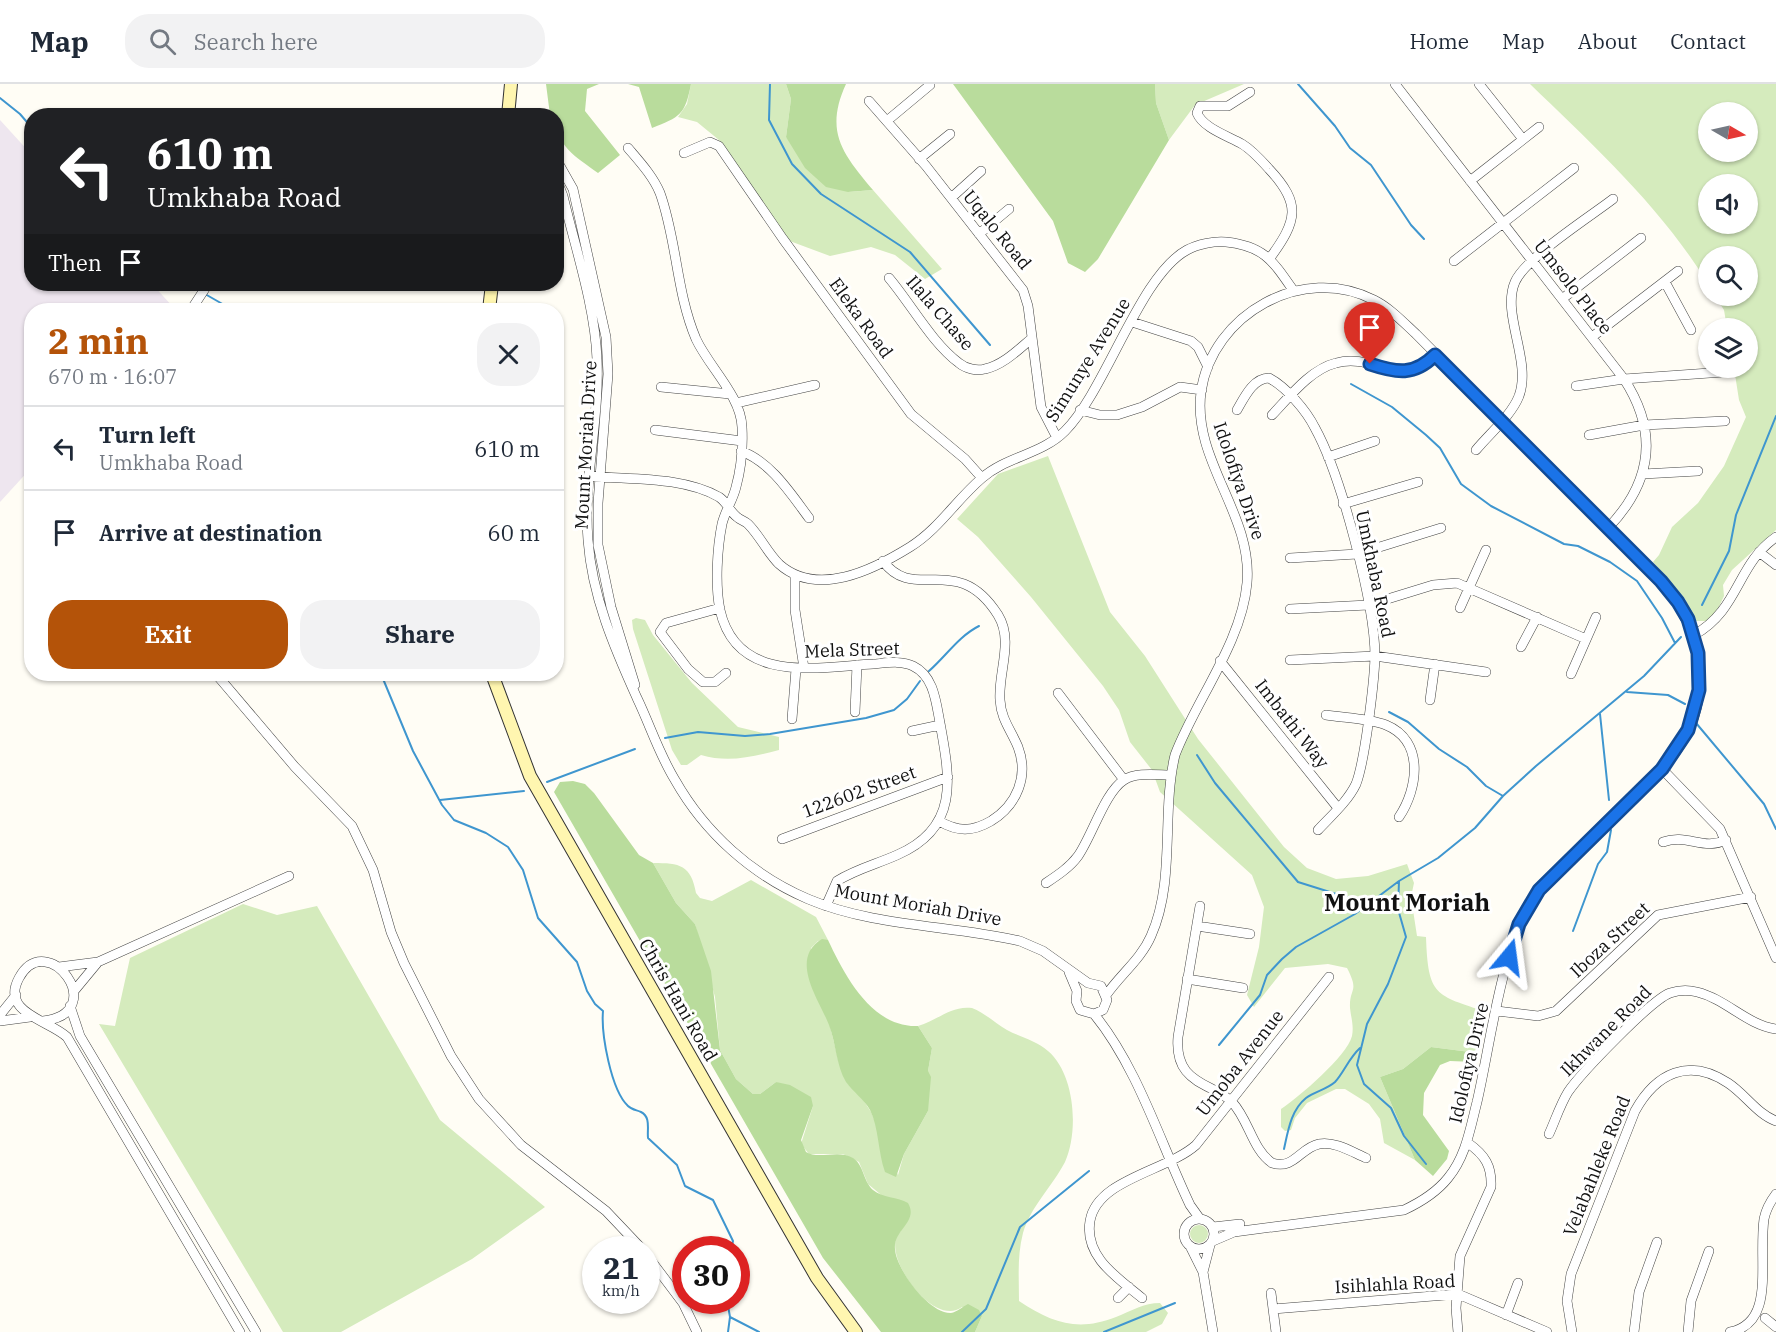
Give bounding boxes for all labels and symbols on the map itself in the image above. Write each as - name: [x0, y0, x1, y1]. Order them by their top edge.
- north arrow: [1698, 102, 1758, 162]
- street label: Uqalo Road: [958, 185, 1037, 274]
- street label: Umsolo Place: [1529, 235, 1618, 339]
- street label: Ilala Chase: [902, 270, 979, 355]
- street label: Eleka Road: [824, 273, 898, 363]
- street label: Simunye Avenue: [1040, 293, 1135, 426]
- pin: [1344, 302, 1395, 364]
- street label: Mount Moriah Drive: [570, 360, 601, 530]
- street label: Idolofiya Drive: [1209, 419, 1270, 543]
- street label: Umkhaba Road: [1351, 508, 1400, 640]
- street label: Mela Street: [804, 636, 900, 663]
- street label: Imbathi Way: [1250, 674, 1335, 773]
- street label: 122602 Street: [799, 760, 919, 823]
- street label: Mount Moriah Drive: [833, 878, 1003, 931]
- district label: Mount Moriah: [1324, 886, 1490, 918]
- street label: Iboza Street: [1565, 897, 1654, 982]
- position arrow: [1477, 925, 1541, 989]
- street label: Chris Hani Road: [634, 934, 723, 1065]
- street label: Ikhwane Road: [1555, 980, 1656, 1081]
- street label: Idolofiya Drive: [1443, 1000, 1494, 1125]
- street label: Umoba Avenue: [1191, 1005, 1288, 1121]
- street label: Velabahleke Road: [1558, 1092, 1635, 1240]
- speed limit sign: 30: [672, 1236, 750, 1314]
- street label: Isihlahla Road: [1334, 1269, 1456, 1298]

